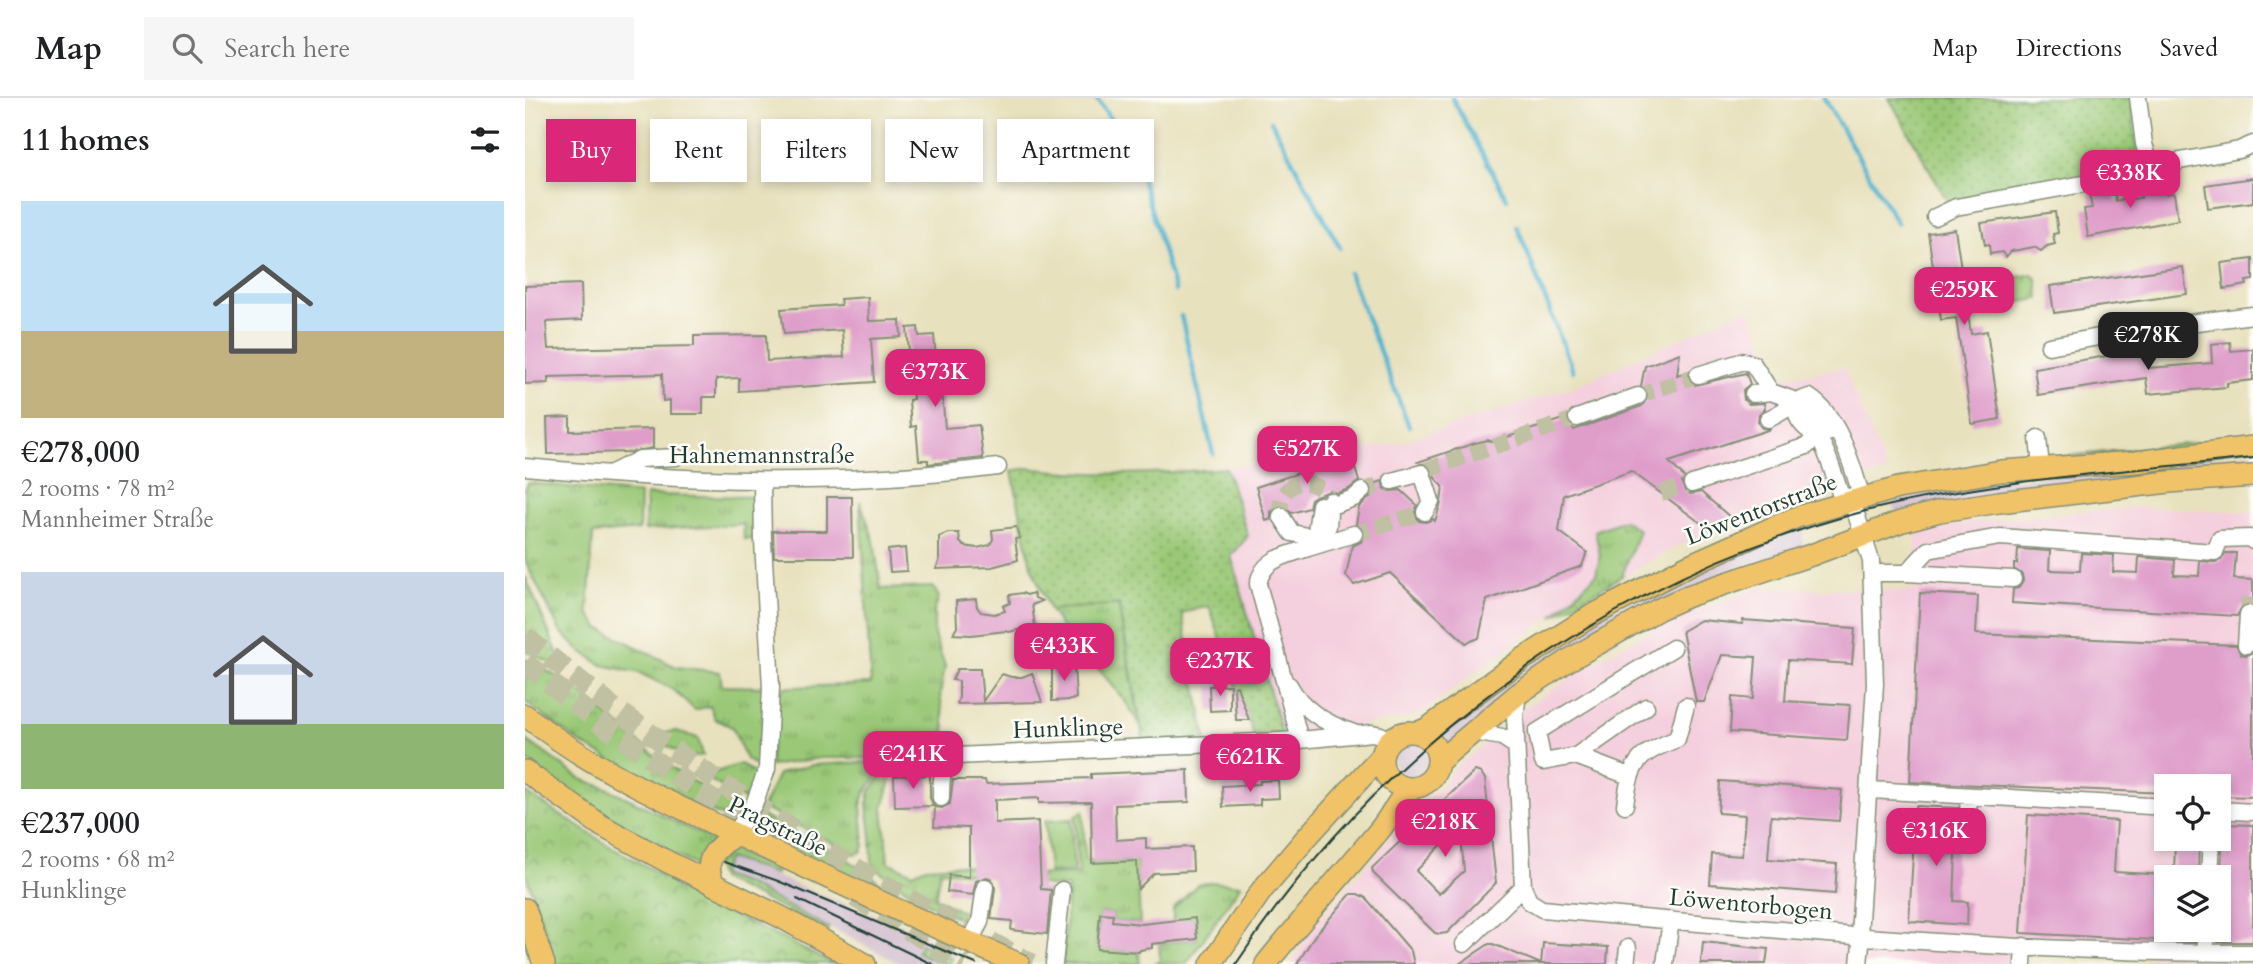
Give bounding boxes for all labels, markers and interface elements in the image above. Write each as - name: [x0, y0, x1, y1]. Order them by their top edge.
- search box: [144, 17, 634, 80]
- text: Map: [35, 26, 102, 71]
- icon: search: [168, 29, 206, 67]
- text: Search here: [224, 31, 350, 66]
- text: Map: [1932, 32, 1978, 65]
- text: Directions: [2016, 32, 2122, 65]
- text: Saved: [2160, 32, 2218, 65]
- chip: Buy: [546, 119, 636, 182]
- chip: Rent: [650, 119, 747, 182]
- chip: Filters: [761, 119, 871, 182]
- chip: New: [885, 119, 983, 182]
- chip: Apartment: [997, 119, 1154, 182]
- text: 11 homes: [21, 120, 150, 161]
- icon: filters: [466, 121, 504, 159]
- pin: €338K: [2081, 150, 2179, 210]
- text: €338K: [2096, 157, 2164, 188]
- icon: home: [200, 246, 326, 372]
- pin: €259K: [1915, 268, 2013, 327]
- text: €259K: [1930, 274, 1998, 305]
- pin: €278K: [2099, 313, 2197, 372]
- text: €278K: [2114, 319, 2182, 350]
- pin: €373K: [886, 350, 984, 409]
- text: €373K: [901, 356, 969, 387]
- pin: €527K: [1258, 426, 1356, 486]
- text: €278,000: [21, 432, 140, 473]
- text: €527K: [1273, 433, 1341, 464]
- street label: Hahnemannstraße: [669, 439, 855, 472]
- street label: Löwentorstraße: [1680, 465, 1842, 554]
- text: 2 rooms · 78 m²: [21, 473, 174, 504]
- text: Mannheimer Straße: [21, 504, 214, 535]
- icon: home: [200, 617, 326, 743]
- pin: €433K: [1015, 624, 1113, 683]
- text: €433K: [1030, 630, 1098, 661]
- pin: €237K: [1171, 638, 1269, 698]
- text: €237K: [1186, 645, 1254, 676]
- street label: Hunklinge: [1012, 710, 1124, 747]
- pin: €241K: [864, 732, 962, 791]
- pin: €621K: [1201, 734, 1299, 794]
- text: €241K: [879, 738, 947, 769]
- text: €621K: [1216, 741, 1284, 772]
- map controls: [2154, 774, 2231, 942]
- button: locate: [2154, 774, 2231, 851]
- street label: Pragstraße: [723, 788, 833, 865]
- pin: €218K: [1396, 800, 1494, 859]
- text: €237,000: [21, 803, 140, 844]
- text: €218K: [1411, 806, 1479, 837]
- pin: €316K: [1887, 808, 1985, 868]
- text: €316K: [1902, 815, 1970, 846]
- text: 2 rooms · 68 m²: [21, 844, 174, 875]
- button: layers: [2154, 865, 2231, 942]
- text: Hunklinge: [21, 875, 127, 906]
- street label: Löwentorbogen: [1668, 881, 1835, 928]

